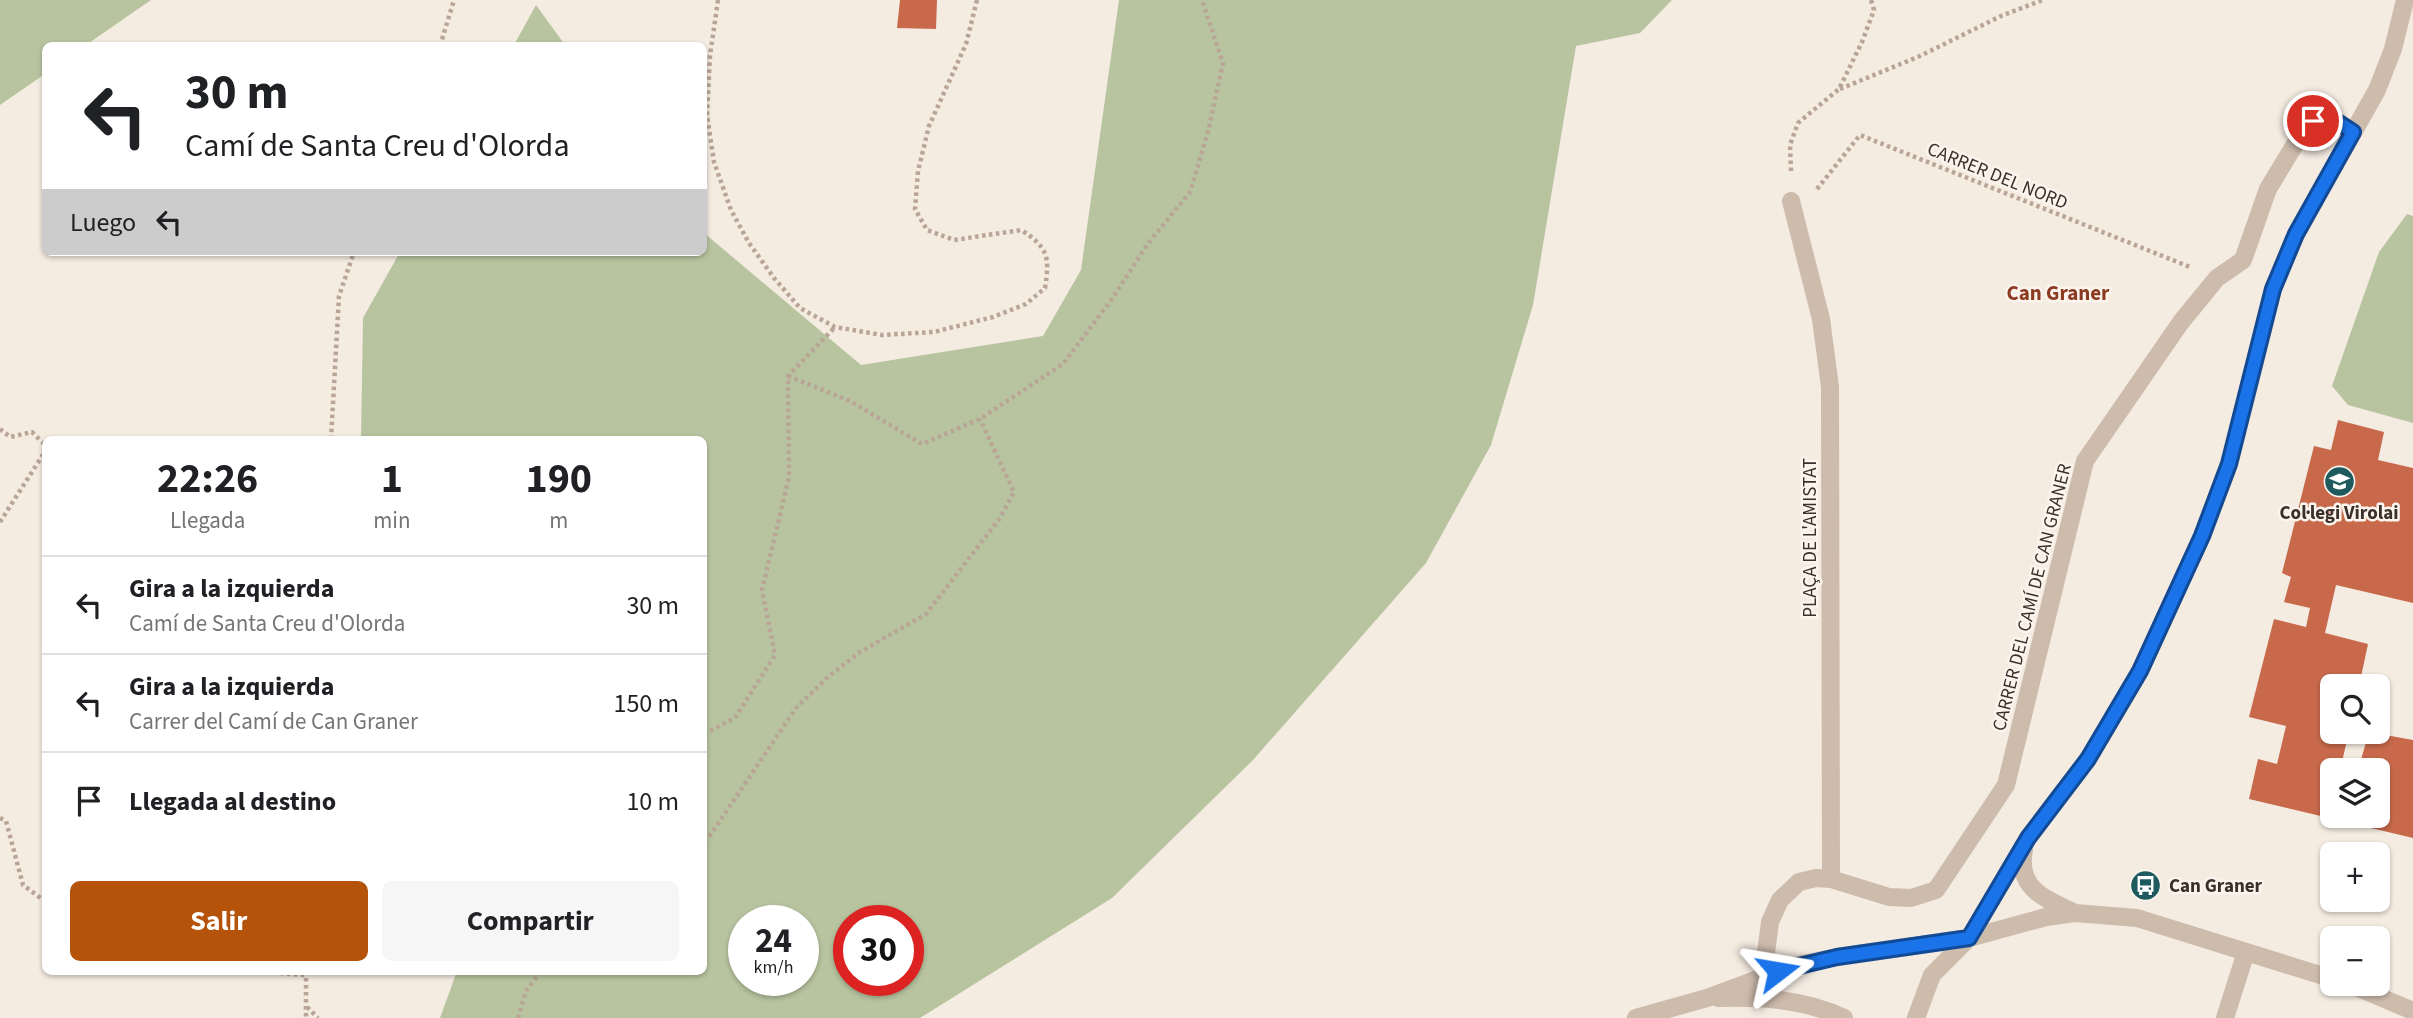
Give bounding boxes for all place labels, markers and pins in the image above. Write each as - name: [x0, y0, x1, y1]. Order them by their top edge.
- pin: [2283, 91, 2343, 151]
- school or university icon: Col·legi Virolai: [2322, 464, 2356, 498]
- place label: Col·legi Virolai: [2280, 500, 2398, 527]
- bus stop icon: Can Graner: [2129, 868, 2163, 902]
- place label: Can Graner: [2169, 873, 2263, 900]

